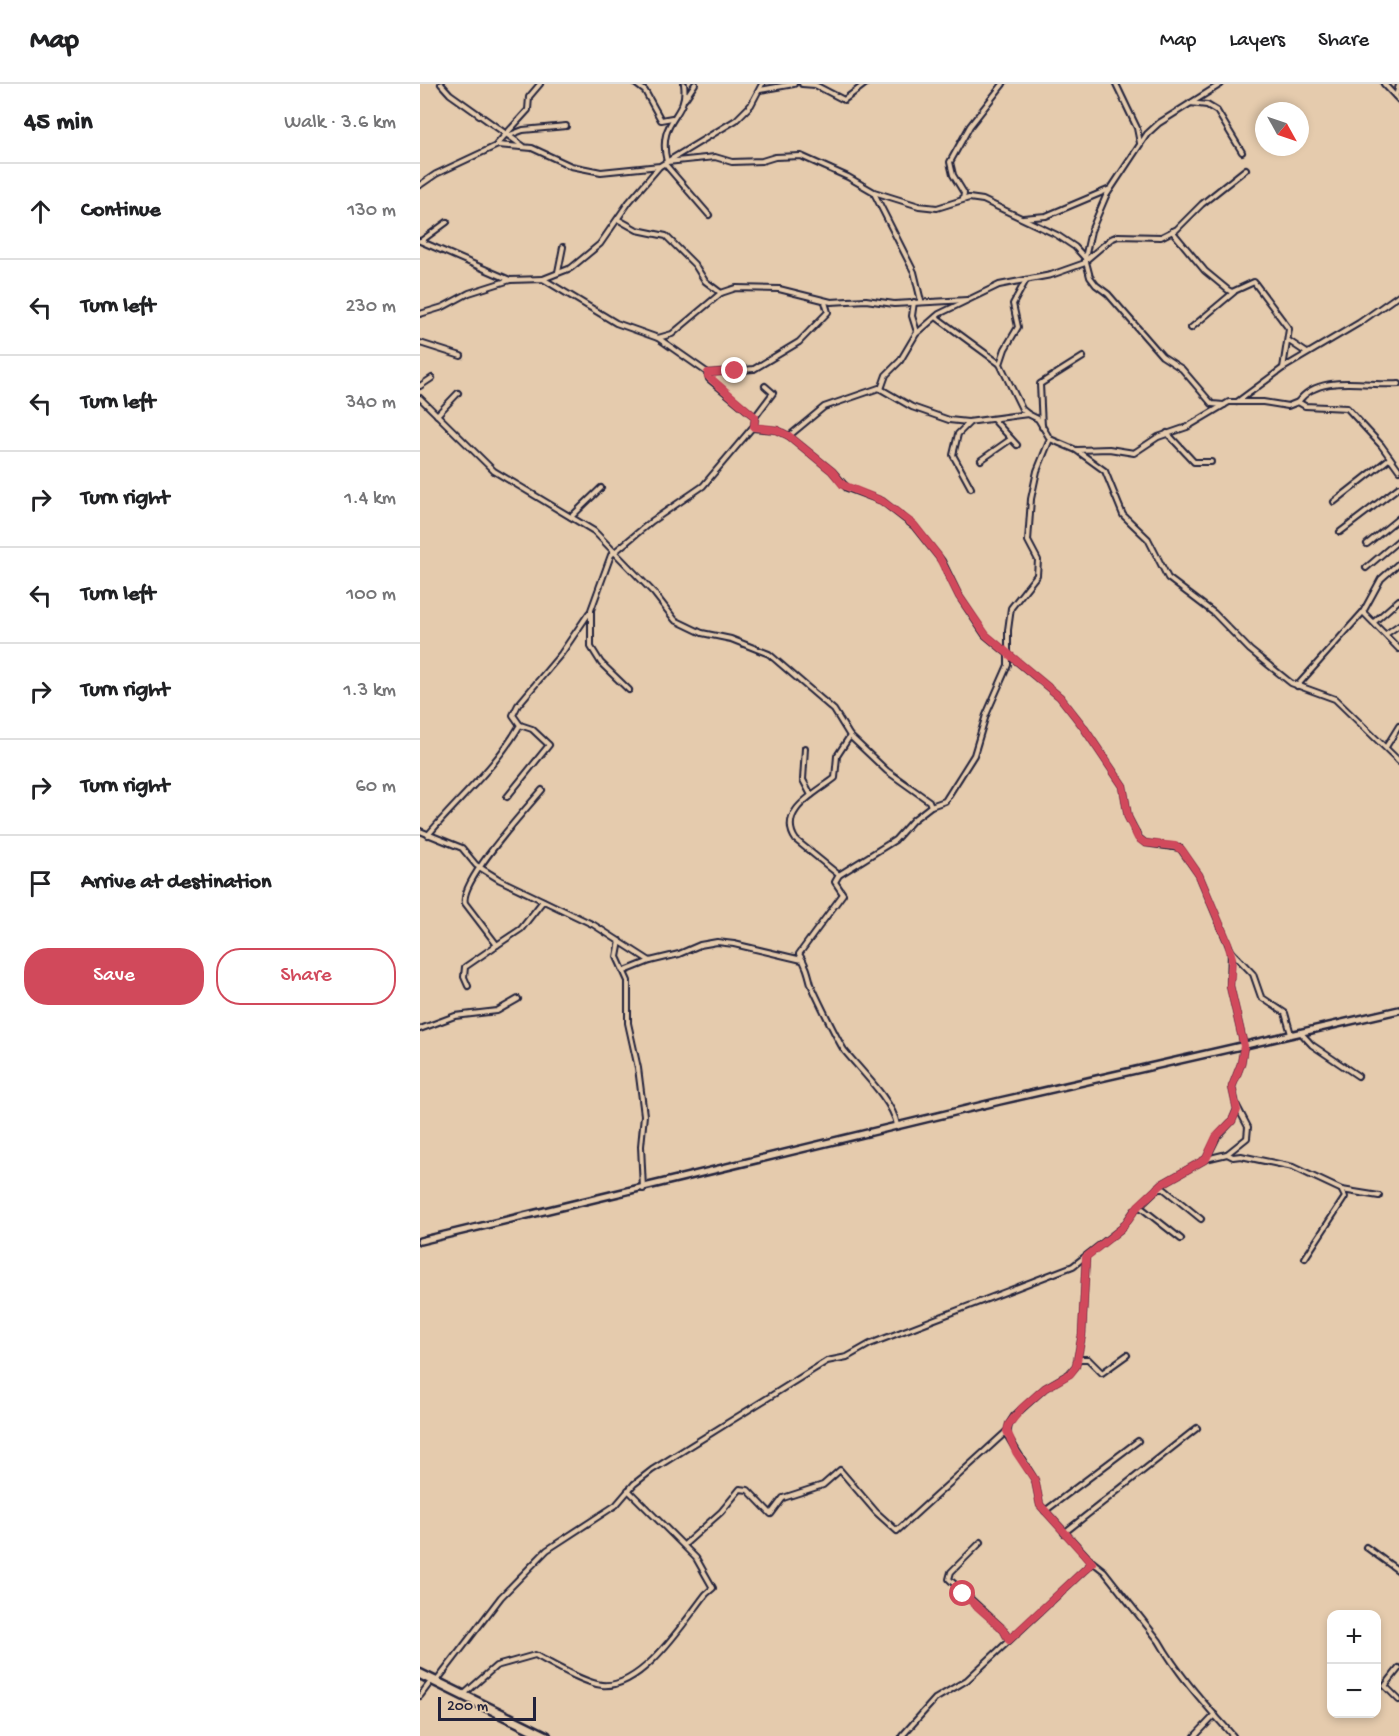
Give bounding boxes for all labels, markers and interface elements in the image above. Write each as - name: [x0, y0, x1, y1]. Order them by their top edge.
- text: Map: [30, 25, 79, 58]
- text: Map: [1160, 29, 1196, 54]
- text: Layers: [1229, 29, 1285, 54]
- text: Share: [1318, 29, 1369, 54]
- north arrow: [1255, 102, 1309, 156]
- text: 45 min: [24, 108, 93, 139]
- text: Walk · 3.6 km: [284, 112, 396, 135]
- icon: ahead: [24, 195, 57, 228]
- text: Continue: [81, 198, 161, 224]
- text: 130 m: [347, 200, 396, 223]
- icon: left: [24, 291, 57, 324]
- text: Turn left: [81, 294, 155, 320]
- text: 230 m: [346, 296, 396, 319]
- route end: [721, 357, 747, 383]
- icon: left: [24, 387, 57, 420]
- text: Turn left: [81, 390, 155, 416]
- text: 340 m: [346, 392, 396, 415]
- icon: right: [24, 483, 57, 516]
- text: Turn right: [81, 486, 169, 512]
- text: 1.4 km: [344, 488, 396, 511]
- icon: left: [24, 579, 57, 612]
- text: Turn left: [81, 582, 155, 608]
- text: 100 m: [346, 584, 396, 607]
- icon: right: [24, 675, 57, 708]
- text: Turn right: [81, 678, 169, 704]
- text: 1.3 km: [343, 680, 396, 703]
- icon: right: [24, 771, 57, 804]
- text: Turn right: [81, 774, 169, 800]
- text: 60 m: [356, 776, 396, 799]
- icon: arrive: [24, 867, 57, 900]
- text: Arrive at destination: [81, 870, 271, 896]
- button: Save: [24, 948, 204, 1005]
- button: Share: [216, 948, 396, 1005]
- route start: [949, 1580, 975, 1606]
- map controls: [1327, 1610, 1381, 1718]
- button: +: [1327, 1610, 1381, 1664]
- button: −: [1327, 1664, 1381, 1718]
- scale bar: [438, 1694, 536, 1722]
- text: 200 m: [447, 1698, 488, 1717]

